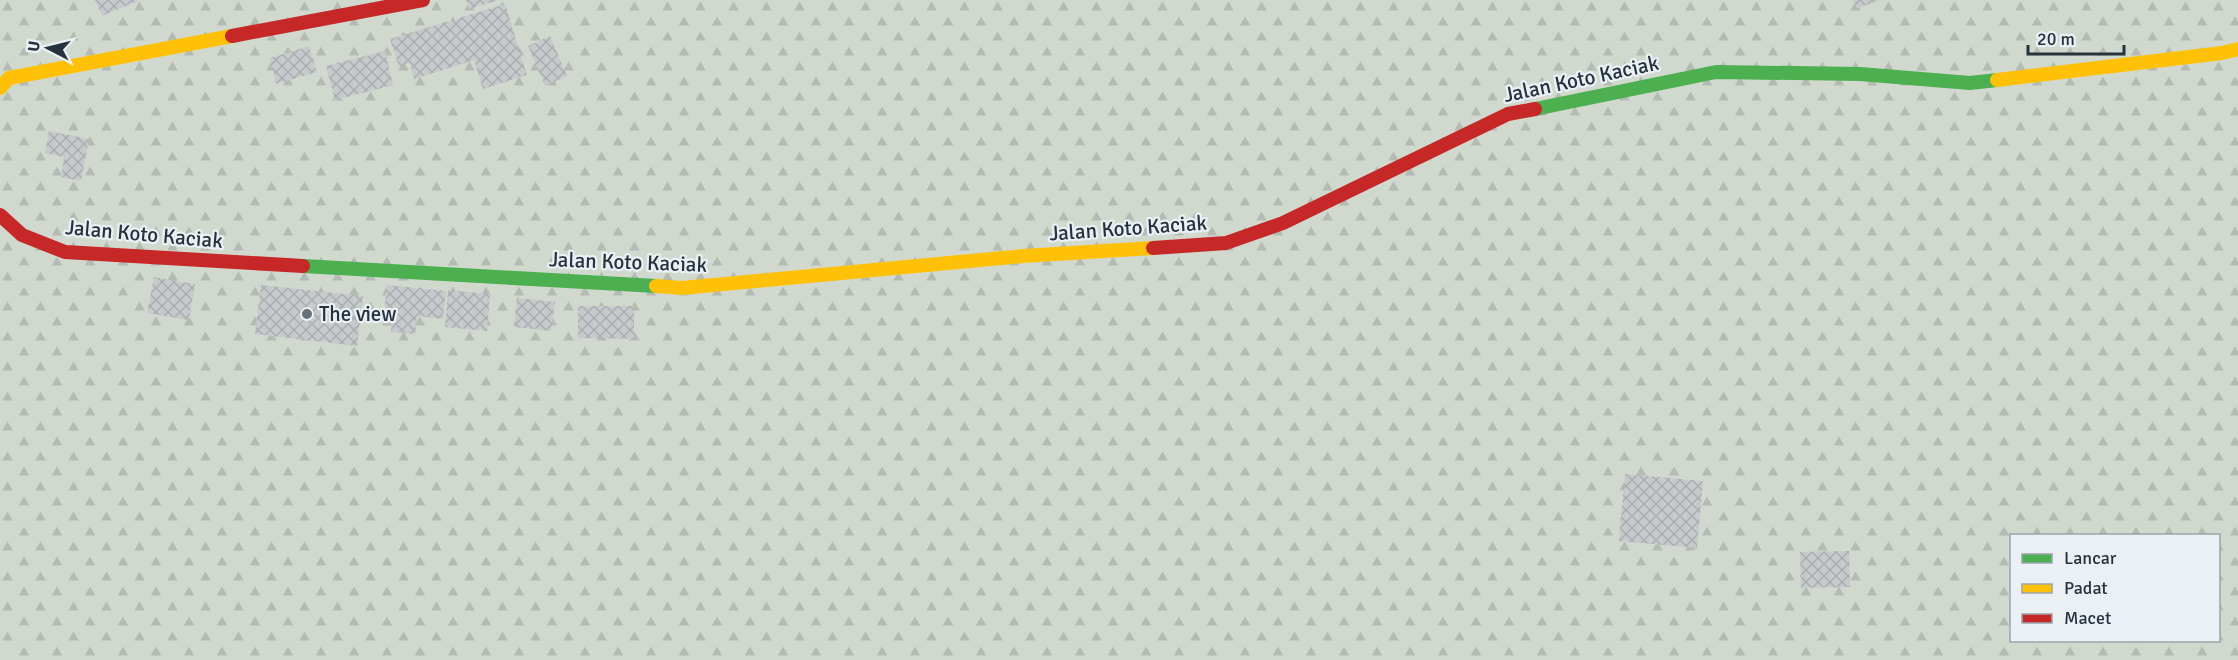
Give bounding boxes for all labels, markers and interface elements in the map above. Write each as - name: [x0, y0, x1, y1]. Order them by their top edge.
- north arrow: [18, 18, 78, 78]
- scale bar: [2028, 18, 2124, 56]
- text: 20 m: [2037, 28, 2075, 50]
- text: U: [24, 40, 45, 53]
- street label: Jalan Koto Kaciak: [1501, 50, 1661, 108]
- street label: Jalan Koto Kaciak: [1048, 209, 1208, 246]
- street label: Jalan Koto Kaciak: [64, 214, 224, 254]
- street label: Jalan Koto Kaciak: [549, 246, 708, 278]
- place label: The view: [319, 301, 396, 327]
- marker: The view: [300, 307, 314, 321]
- legend: [2010, 534, 2220, 642]
- text: Lancar: [2064, 547, 2117, 569]
- text: Padat: [2064, 577, 2108, 599]
- text: Macet: [2064, 607, 2111, 629]

